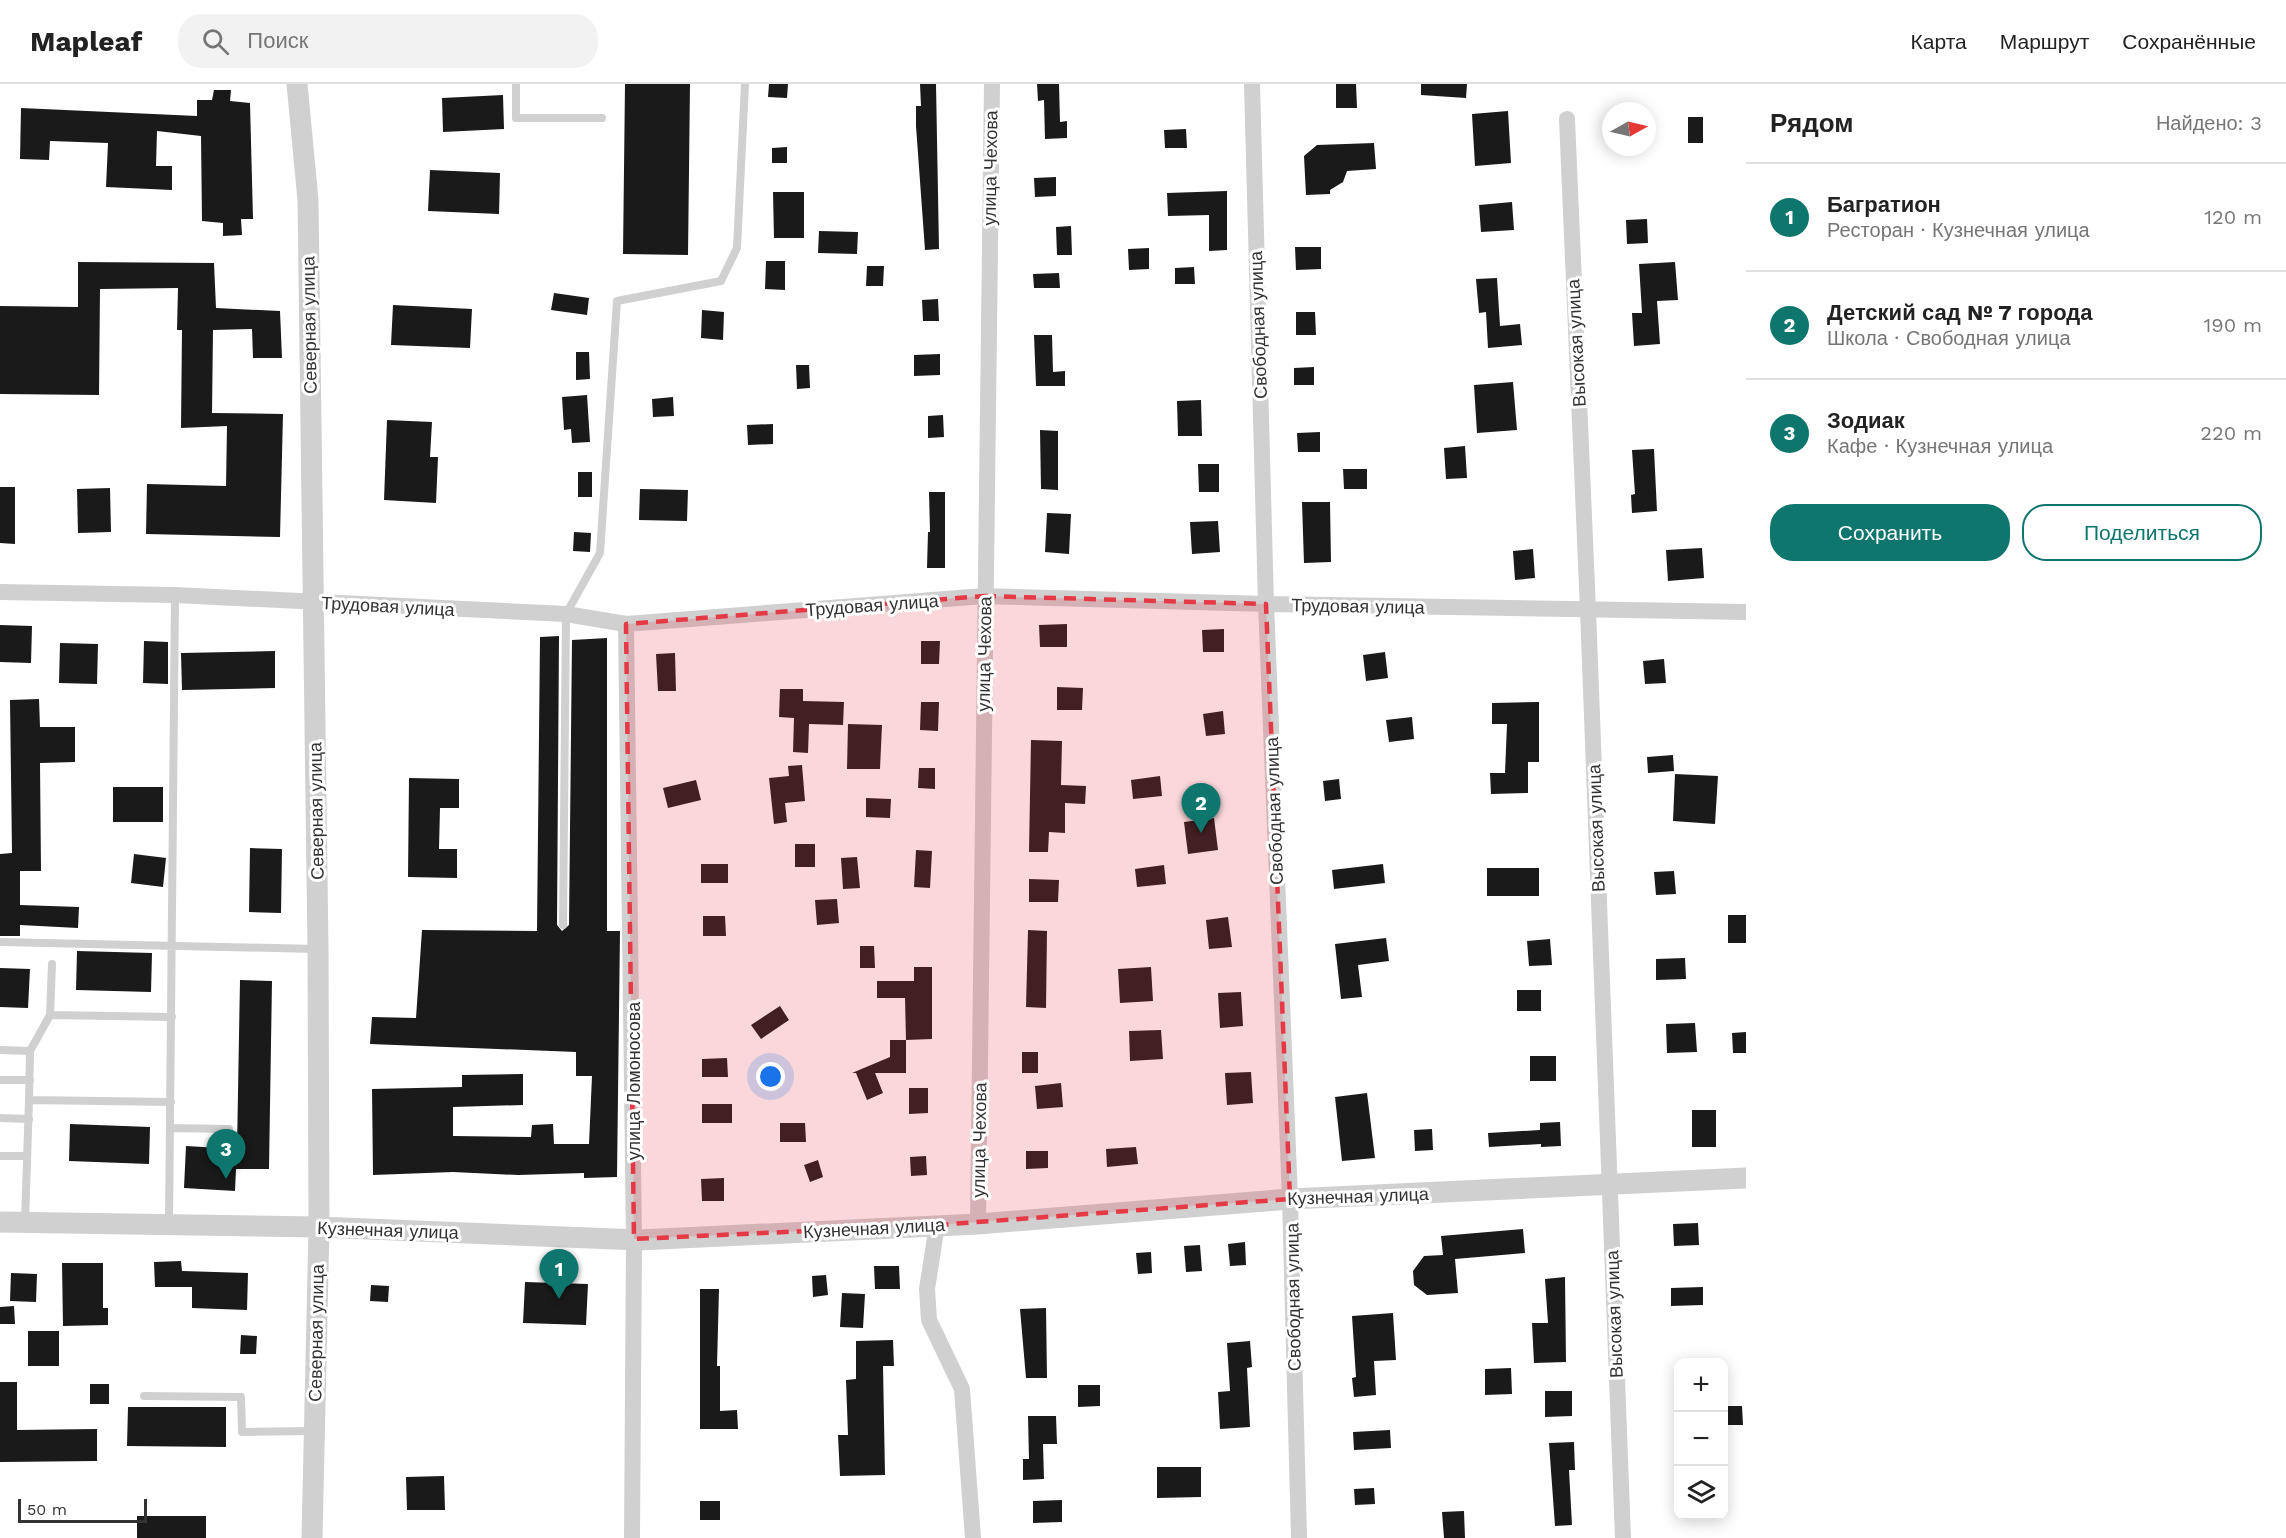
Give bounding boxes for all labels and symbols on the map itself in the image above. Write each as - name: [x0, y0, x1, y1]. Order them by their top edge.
- north arrow: [1602, 102, 1656, 156]
- street label: улица Чехова: [978, 109, 1002, 226]
- street label: Свободная улица: [1245, 250, 1271, 399]
- street label: Северная улица: [297, 255, 321, 394]
- street label: Высокая улица: [1562, 278, 1590, 407]
- street label: Трудовая улица: [805, 590, 940, 620]
- street label: Трудовая улица: [321, 592, 456, 620]
- street label: Трудовая улица: [1291, 594, 1426, 618]
- street label: улица Чехова: [972, 595, 996, 712]
- street label: Свободная улица: [1261, 736, 1287, 885]
- street label: Северная улица: [304, 741, 328, 880]
- street label: Высокая улица: [1583, 763, 1609, 892]
- pin: 2: [1182, 784, 1220, 833]
- street label: улица Ломоносова: [623, 1001, 644, 1160]
- your location: [756, 1062, 785, 1091]
- street label: улица Чехова: [967, 1081, 991, 1198]
- pin: 3: [206, 1130, 246, 1179]
- street label: Кузнечная улица: [1287, 1183, 1430, 1209]
- street label: Кузнечная улица: [803, 1214, 946, 1242]
- street label: Кузнечная улица: [317, 1217, 460, 1243]
- street label: Свободная улица: [1281, 1222, 1305, 1371]
- street label: Высокая улица: [1601, 1249, 1627, 1378]
- pin: 1: [540, 1250, 578, 1299]
- street label: Северная улица: [304, 1263, 328, 1402]
- scale bar: [18, 1496, 147, 1524]

